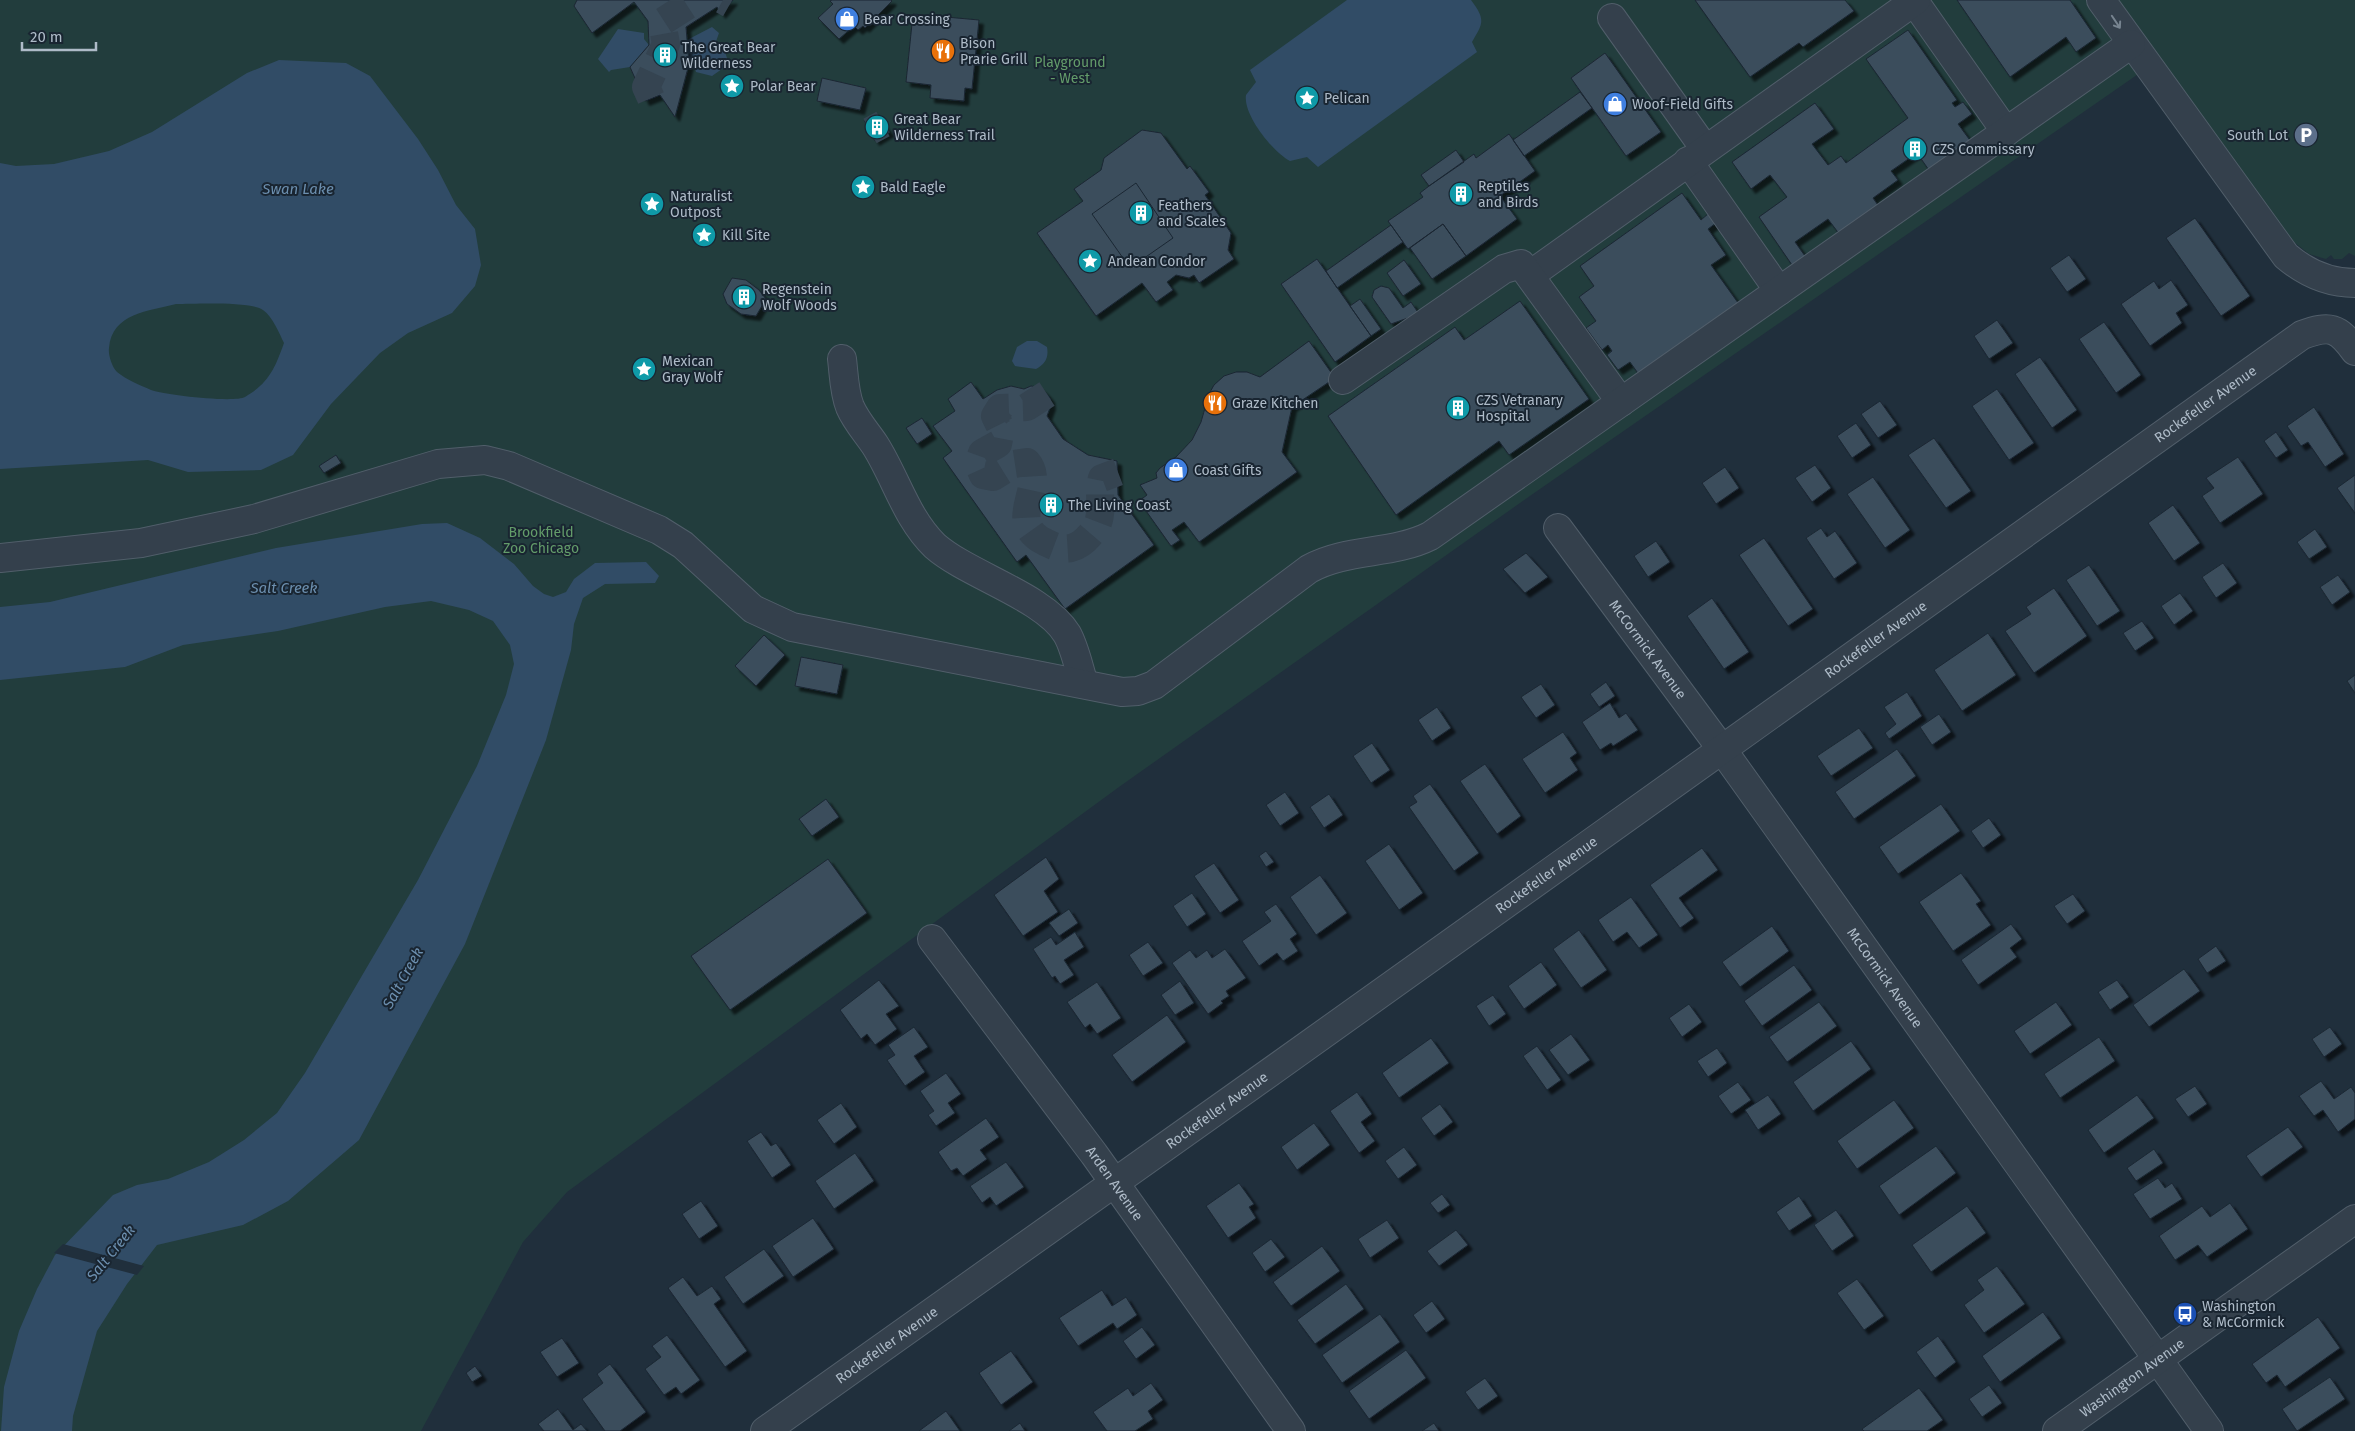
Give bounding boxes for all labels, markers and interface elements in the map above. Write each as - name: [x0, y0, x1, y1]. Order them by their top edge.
- shop icon: Bear Crossing: [834, 6, 860, 32]
- place label: Bear Crossing: [864, 11, 951, 28]
- one-way arrow: [2111, 15, 2121, 29]
- scale bar: [22, 20, 96, 52]
- text: 20 m: [30, 28, 63, 46]
- place label: Bison Prarie Grill: [960, 35, 1027, 68]
- restaurant icon: Bison Prarie Grill: [930, 38, 956, 64]
- place label: The Great Bear Wilderness: [682, 39, 776, 72]
- building icon: The Great Bear Wilderness: [652, 42, 678, 68]
- park label: Playground - West: [1034, 54, 1106, 87]
- place icon: Polar Bear: [719, 73, 745, 99]
- place label: Polar Bear: [750, 78, 816, 95]
- place icon: Pelican: [1294, 85, 1320, 111]
- place label: Pelican: [1324, 90, 1370, 107]
- shop icon: Woof-Field Gifts: [1602, 91, 1628, 117]
- place label: Woof-Field Gifts: [1632, 96, 1733, 113]
- place label: Great Bear Wilderness Trail: [894, 111, 995, 144]
- building icon: Great Bear Wilderness Trail: [864, 114, 890, 140]
- parking icon: South Lot: [2293, 122, 2319, 148]
- place label: South Lot: [2227, 127, 2289, 144]
- building icon: CZS Commissary: [1902, 136, 1928, 162]
- place label: CZS Commissary: [1932, 141, 2035, 158]
- place icon: Bald Eagle: [850, 174, 876, 200]
- place label: Reptiles and Birds: [1478, 178, 1539, 211]
- place label: Bald Eagle: [880, 179, 946, 196]
- water label: Swan Lake: [261, 180, 334, 198]
- building icon: Reptiles and Birds: [1448, 181, 1474, 207]
- place label: Naturalist Outpost: [670, 188, 733, 221]
- place icon: Naturalist Outpost: [639, 191, 665, 217]
- place label: Feathers and Scales: [1158, 197, 1226, 230]
- building icon: Feathers and Scales: [1128, 200, 1154, 226]
- place icon: Kill Site: [691, 222, 717, 248]
- place label: Kill Site: [722, 227, 770, 244]
- place icon: Andean Condor: [1077, 248, 1103, 274]
- place label: Andean Condor: [1108, 253, 1206, 270]
- place label: Regenstein Wolf Woods: [762, 281, 837, 314]
- building icon: Regenstein Wolf Woods: [731, 284, 757, 310]
- place label: Mexican Gray Wolf: [662, 353, 723, 386]
- place icon: Mexican Gray Wolf: [631, 356, 657, 382]
- street label: Rockefeller Avenue: [2151, 362, 2260, 446]
- restaurant icon: Graze Kitchen: [1202, 390, 1228, 416]
- place label: CZS Vetranary Hospital: [1476, 392, 1563, 425]
- place label: Graze Kitchen: [1232, 395, 1319, 412]
- building icon: CZS Vetranary Hospital: [1445, 395, 1471, 421]
- shop icon: Coast Gifts: [1163, 457, 1189, 483]
- place label: Coast Gifts: [1194, 462, 1262, 479]
- building icon: The Living Coast: [1038, 492, 1064, 518]
- place label: The Living Coast: [1068, 497, 1171, 514]
- park label: Brookfield Zoo Chicago: [503, 524, 579, 557]
- water label: Salt Creek: [249, 579, 318, 597]
- street label: McCormick Avenue: [1606, 597, 1690, 702]
- street label: Rockefeller Avenue: [1821, 597, 1930, 682]
- street label: Rockefeller Avenue: [1492, 833, 1601, 917]
- street label: McCormick Avenue: [1844, 924, 1927, 1031]
- water label: Salt Creek: [378, 944, 427, 1013]
- street label: Rockefeller Avenue: [1162, 1068, 1271, 1152]
- street label: Arden Avenue: [1082, 1143, 1147, 1224]
- water label: Salt Creek: [82, 1221, 139, 1286]
- place label: Washington & McCormick: [2202, 1298, 2285, 1331]
- bus stop icon: Washington & McCormick: [2172, 1301, 2198, 1327]
- street label: Rockefeller Avenue: [832, 1303, 941, 1387]
- street label: Washington Avenue: [2076, 1335, 2188, 1421]

